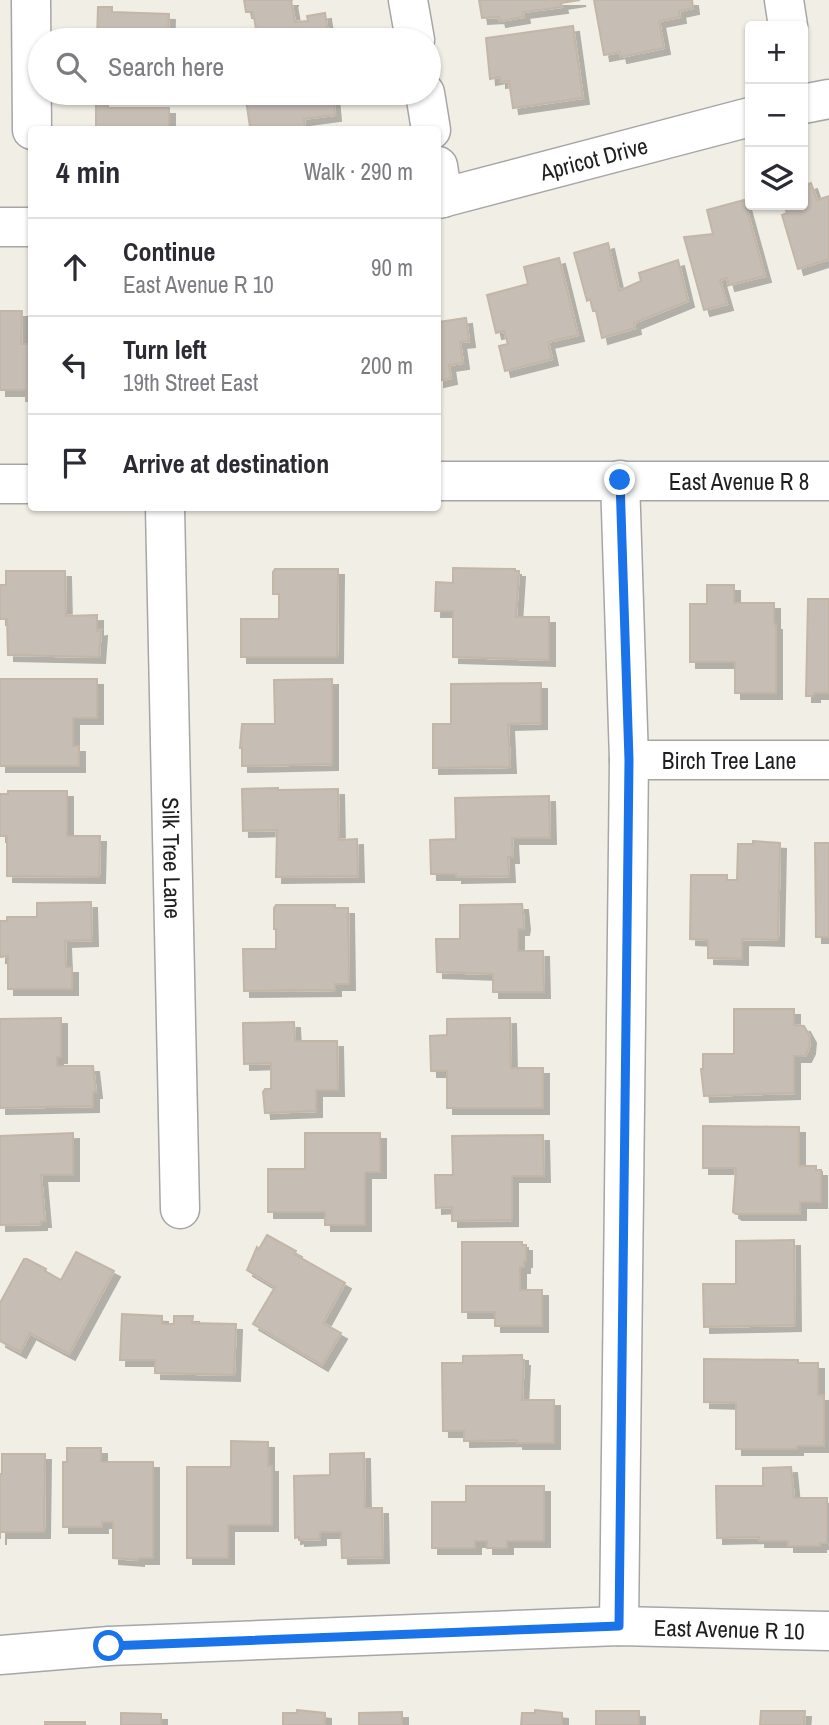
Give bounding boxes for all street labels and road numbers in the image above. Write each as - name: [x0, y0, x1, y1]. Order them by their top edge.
- street label: Apricot Drive: [536, 129, 651, 187]
- street label: East Avenue R 8: [669, 466, 809, 497]
- street label: Birch Tree Lane: [662, 745, 796, 776]
- street label: Silk Tree Lane: [156, 797, 189, 919]
- street label: East Avenue R 10: [653, 1611, 805, 1646]

